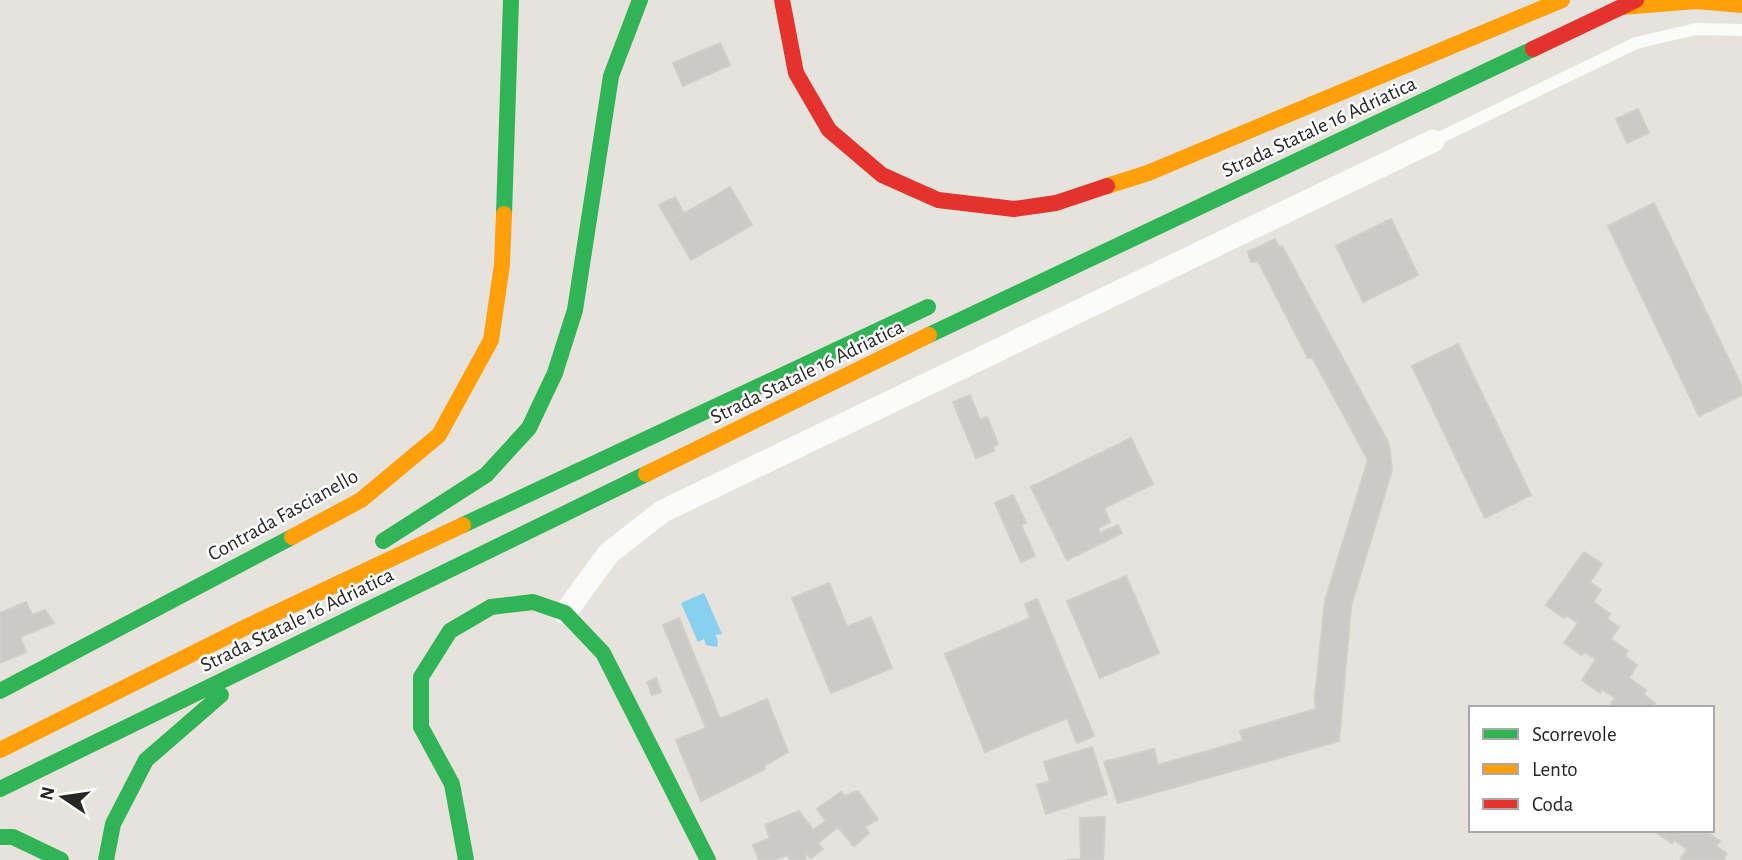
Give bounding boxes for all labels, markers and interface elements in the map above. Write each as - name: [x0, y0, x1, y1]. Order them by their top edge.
- street label: Strada Statale 16 Adriatica: [1218, 73, 1420, 181]
- street label: Strada Statale 16 Adriatica: [707, 316, 907, 428]
- street label: Contrada Fascianello: [204, 465, 362, 565]
- street label: Strada Statale 16 Adriatica: [197, 564, 397, 676]
- legend: [1469, 706, 1714, 832]
- text: Scorrevole: [1532, 724, 1617, 745]
- text: Lento: [1532, 759, 1578, 780]
- north arrow: [28, 762, 98, 832]
- text: N: [37, 785, 59, 802]
- text: Coda: [1532, 794, 1574, 815]

